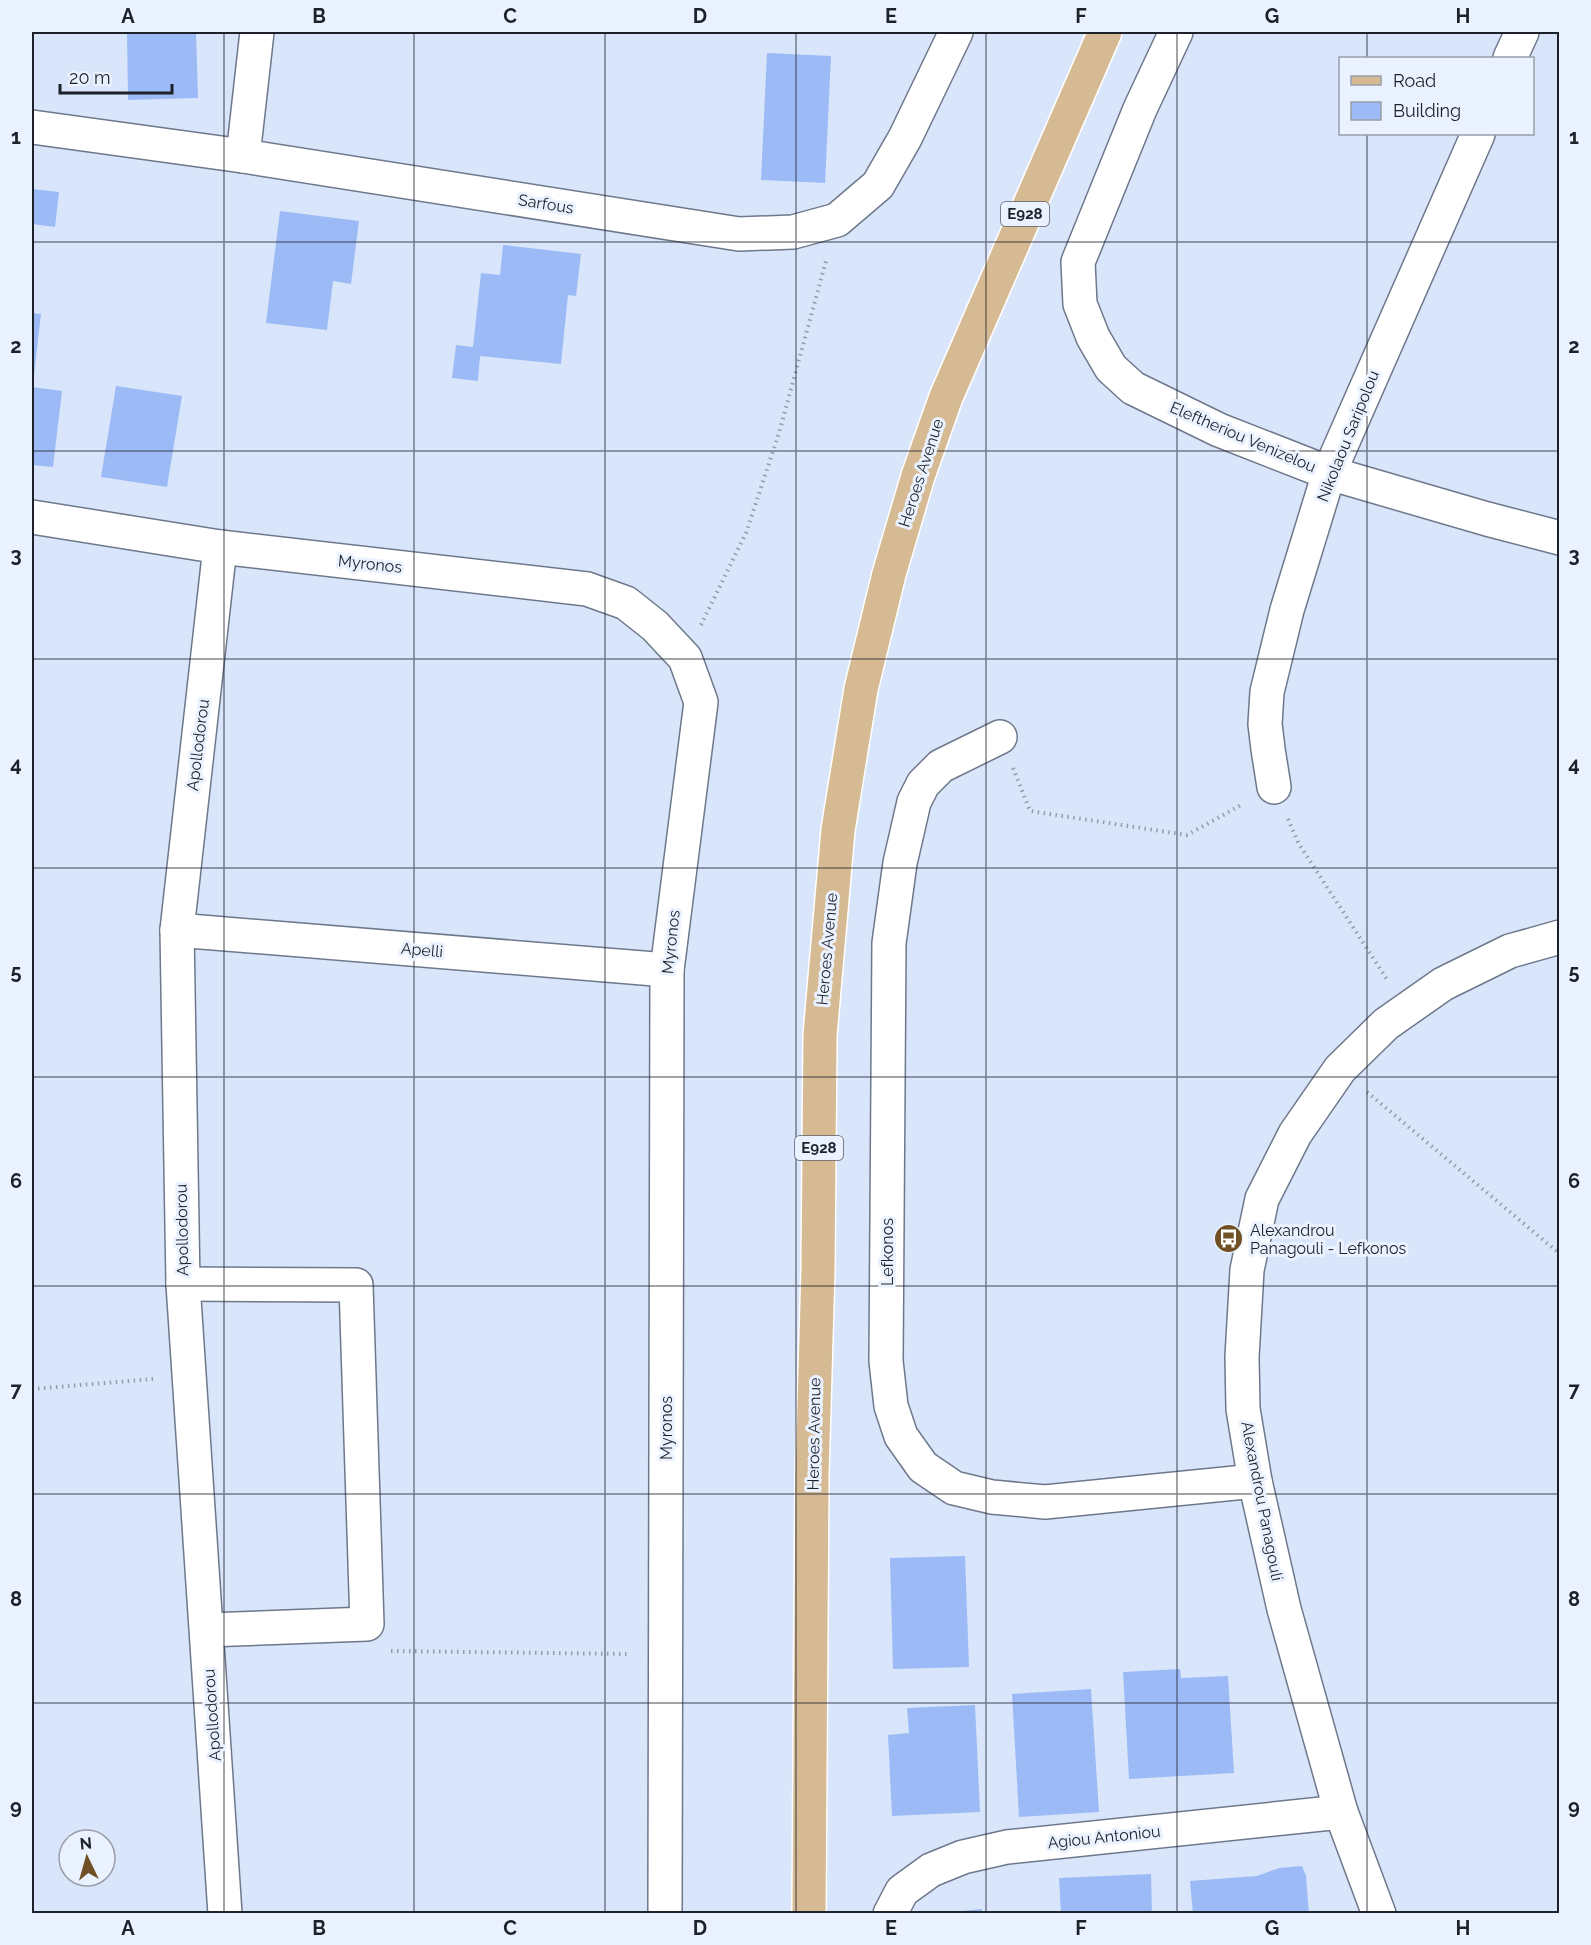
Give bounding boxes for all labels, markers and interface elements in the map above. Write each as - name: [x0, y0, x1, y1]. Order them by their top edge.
- text: A: [121, 4, 135, 28]
- text: B: [312, 4, 326, 28]
- text: C: [503, 4, 517, 28]
- text: D: [693, 4, 707, 28]
- text: E: [885, 4, 897, 28]
- text: F: [1075, 4, 1087, 28]
- text: G: [1265, 4, 1279, 28]
- text: H: [1456, 4, 1470, 28]
- scale bar: [60, 57, 172, 95]
- legend: [1339, 57, 1534, 135]
- text: 20 m: [69, 67, 111, 88]
- text: Road: [1393, 70, 1436, 91]
- text: Building: [1393, 100, 1461, 121]
- text: 1: [11, 125, 21, 149]
- text: 1: [1569, 125, 1579, 149]
- street label: Sarfous: [517, 190, 575, 218]
- road number: E928: [1001, 202, 1049, 226]
- text: 2: [10, 334, 22, 358]
- text: 2: [1568, 334, 1580, 358]
- street label: Nikolaou Saripolou: [1313, 368, 1383, 504]
- street label: Eleftheriou Venizelou: [1167, 398, 1319, 476]
- street label: Heroes Avenue: [895, 416, 947, 530]
- text: 3: [10, 543, 22, 567]
- text: 3: [1568, 543, 1580, 567]
- street label: Myronos: [337, 551, 403, 577]
- street label: Apollodorou: [183, 698, 213, 792]
- text: 4: [10, 752, 22, 776]
- text: 4: [1568, 752, 1580, 776]
- street label: Heroes Avenue: [813, 892, 841, 1006]
- street label: Myronos: [658, 909, 684, 975]
- street label: Apelli: [400, 939, 444, 961]
- text: 5: [10, 960, 22, 984]
- text: 5: [1568, 960, 1580, 984]
- road number: E928: [795, 1136, 843, 1160]
- text: 6: [10, 1169, 22, 1193]
- text: 6: [1568, 1169, 1580, 1193]
- street label: Apollodorou: [172, 1184, 192, 1276]
- street label: Lefkonos: [878, 1218, 897, 1286]
- place label: Alexandrou Panagouli - Lefkonos: [1250, 1221, 1406, 1258]
- bus stop icon: Alexandrou Panagouli - Lefkonos: [1213, 1223, 1245, 1255]
- street label: Heroes Avenue: [804, 1377, 824, 1491]
- text: 7: [10, 1378, 22, 1402]
- text: 7: [1568, 1378, 1580, 1402]
- street label: Myronos: [657, 1396, 676, 1460]
- street label: Alexandrou Panagouli: [1237, 1420, 1287, 1582]
- text: 8: [10, 1587, 22, 1611]
- text: 8: [1568, 1587, 1580, 1611]
- street label: Apollodorou: [199, 1668, 225, 1762]
- text: 9: [10, 1795, 22, 1819]
- text: 9: [1568, 1795, 1580, 1819]
- street label: Agiou Antoniou: [1047, 1822, 1161, 1852]
- north arrow: [57, 1828, 117, 1888]
- text: N: [79, 1834, 93, 1854]
- text: A: [121, 1916, 135, 1940]
- text: B: [312, 1916, 326, 1940]
- text: C: [503, 1916, 517, 1940]
- text: D: [693, 1916, 707, 1940]
- text: E: [885, 1916, 897, 1940]
- text: F: [1075, 1916, 1087, 1940]
- text: G: [1265, 1916, 1279, 1940]
- text: H: [1456, 1916, 1470, 1940]

